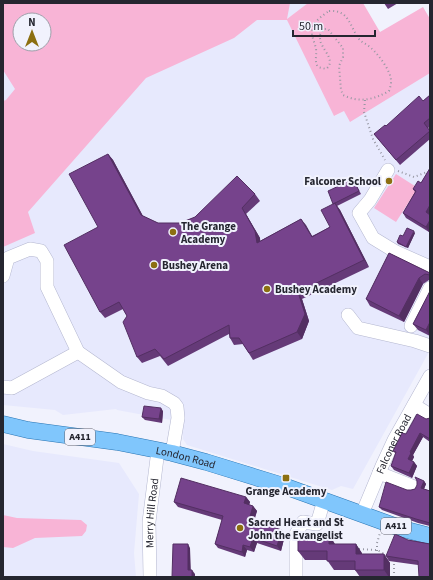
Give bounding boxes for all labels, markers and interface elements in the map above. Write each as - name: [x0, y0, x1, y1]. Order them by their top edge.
- north arrow: [12, 12, 52, 52]
- scale bar: [293, 12, 375, 38]
- text: N: [28, 15, 36, 30]
- text: 50 m: [299, 18, 323, 35]
- place label: Falconer School: [304, 174, 382, 189]
- marker: Falconer School: [384, 176, 394, 186]
- place label: The Grange Academy: [180, 219, 236, 247]
- marker: The Grange Academy: [168, 227, 178, 237]
- place label: Bushey Arena: [162, 258, 228, 273]
- marker: Bushey Arena: [149, 260, 159, 270]
- place label: Bushey Academy: [275, 282, 357, 297]
- marker: Bushey Academy: [262, 284, 272, 294]
- street label: Falconer Road: [372, 411, 415, 476]
- road number: A411: [65, 429, 95, 445]
- street label: London Road: [155, 442, 218, 472]
- marker: Grange Academy: [281, 473, 291, 483]
- street label: Merry Hill Road: [141, 477, 162, 548]
- place label: Grange Academy: [245, 484, 327, 499]
- place label: Sacred Heart and St John the Evangelist: [248, 515, 345, 543]
- road number: A411: [381, 518, 411, 534]
- marker: Sacred Heart and St John the Evangelist: [235, 523, 245, 533]

